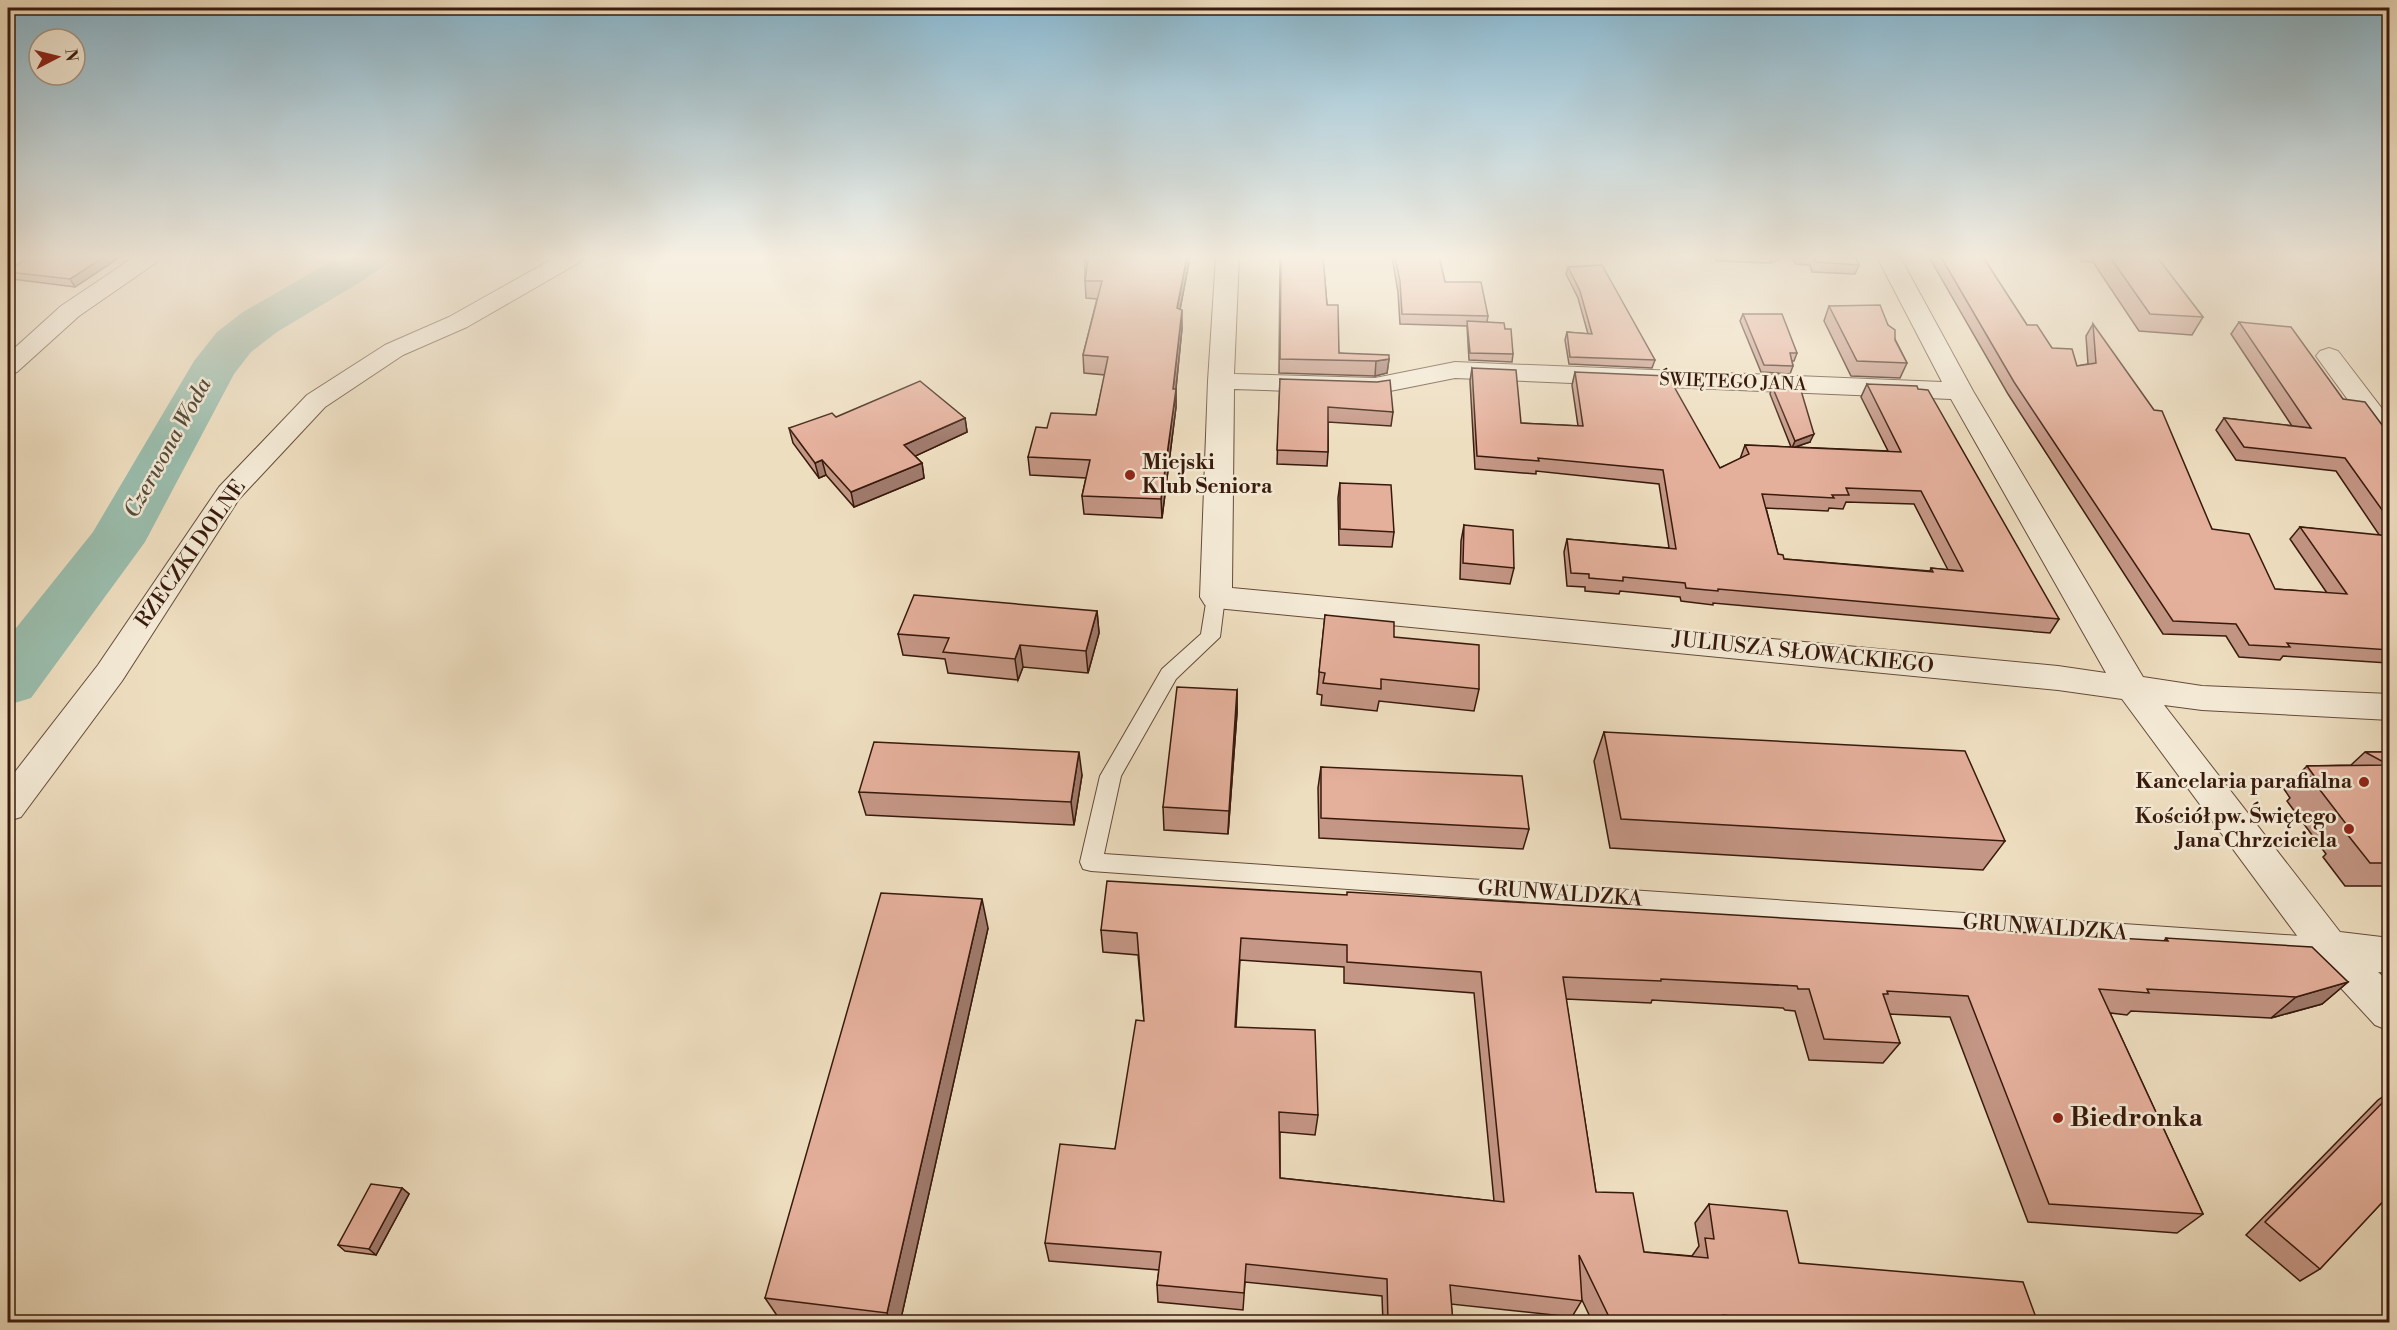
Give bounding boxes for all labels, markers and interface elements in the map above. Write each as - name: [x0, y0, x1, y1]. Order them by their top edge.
- north arrow: [27, 27, 87, 87]
- text: N: [60, 48, 82, 63]
- street label: ŚWIĘTEGO JANA: [1659, 368, 1808, 396]
- water label: Czerwona Woda: [118, 373, 218, 523]
- place label: Miejski Klub Seniora: [1142, 450, 1273, 500]
- marker: Miejski Klub Seniora: [1123, 468, 1137, 482]
- street label: RZECZKI DOLNE: [130, 475, 252, 633]
- street label: JULIUSZA SŁOWACKIEGO: [1670, 626, 1935, 680]
- place label: Kancelaria parafialna: [2136, 769, 2353, 795]
- marker: Kancelaria parafialna: [2357, 775, 2371, 789]
- place label: Kościół pw. Świętego Jana Chrzciciela: [2135, 801, 2338, 854]
- marker: Kościół pw. Świętego Jana Chrzciciela: [2342, 822, 2356, 836]
- street label: GRUNWALDZKA: [1477, 875, 1644, 913]
- street label: GRUNWALDZKA: [1962, 909, 2129, 947]
- place label: Biedronka: [2070, 1102, 2204, 1134]
- marker: Biedronka: [2051, 1111, 2065, 1125]

